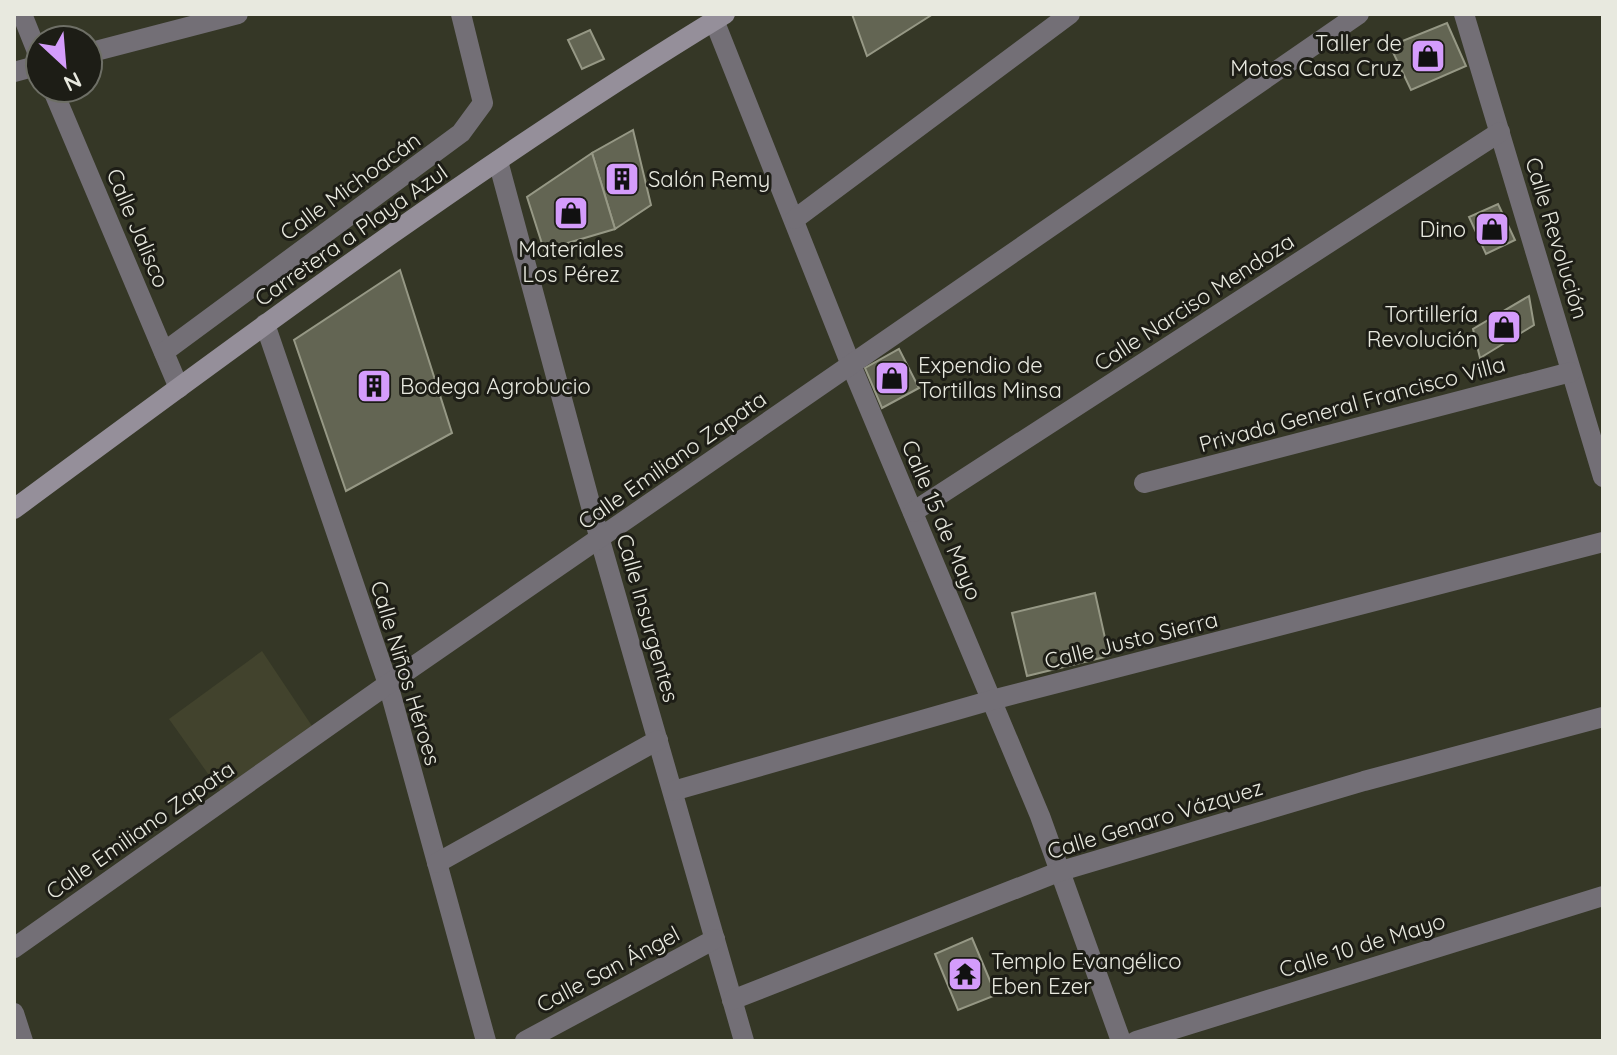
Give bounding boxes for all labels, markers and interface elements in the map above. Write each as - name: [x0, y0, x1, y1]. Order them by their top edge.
- north arrow: [24, 24, 104, 104]
- place label: Taller de Motos Casa Cruz: [1230, 29, 1402, 82]
- shop icon: Taller de Motos Casa Cruz: [1409, 37, 1447, 75]
- text: N: [59, 66, 86, 98]
- street label: Calle Michoacán: [274, 126, 426, 246]
- street label: Calle Revolución: [1519, 154, 1595, 322]
- street label: Carretera a Playa Azul: [249, 158, 453, 312]
- building icon: Salón Remy: [603, 160, 641, 198]
- street label: Calle Jalisco: [100, 164, 176, 292]
- place label: Salón Remy: [648, 165, 770, 193]
- shop icon: Materiales Los Pérez: [552, 194, 590, 232]
- shop icon: Dino: [1473, 210, 1511, 248]
- place label: Dino: [1419, 215, 1466, 243]
- street label: Calle Narciso Mendoza: [1089, 227, 1299, 377]
- place label: Materiales Los Pérez: [518, 235, 624, 288]
- place label: Tortillería Revolución: [1367, 300, 1478, 353]
- shop icon: Tortillería Revolución: [1485, 308, 1523, 346]
- street label: Privada General Francisco Villa: [1196, 350, 1508, 458]
- place label: Expendio de Tortillas Minsa: [918, 351, 1062, 404]
- shop icon: Expendio de Tortillas Minsa: [873, 359, 911, 397]
- building icon: Bodega Agrobucio: [355, 367, 393, 405]
- place label: Bodega Agrobucio: [400, 372, 591, 400]
- street label: Calle Emiliano Zapata: [572, 384, 772, 536]
- street label: Calle 15 de Mayo: [896, 436, 988, 604]
- street label: Calle Insurgentes: [611, 531, 685, 705]
- street label: Calle Niños Héroes: [365, 577, 447, 769]
- street label: Calle Justo Sierra: [1041, 605, 1221, 675]
- street label: Calle Emiliano Zapata: [40, 754, 240, 906]
- street label: Calle Genaro Vázquez: [1044, 773, 1266, 865]
- street label: Calle 10 de Mayo: [1276, 906, 1448, 984]
- street label: Calle San Ángel: [532, 920, 684, 1018]
- place label: Templo Evangélico Eben Ezer: [991, 947, 1182, 1000]
- temple icon: Templo Evangélico Eben Ezer: [946, 955, 984, 993]

